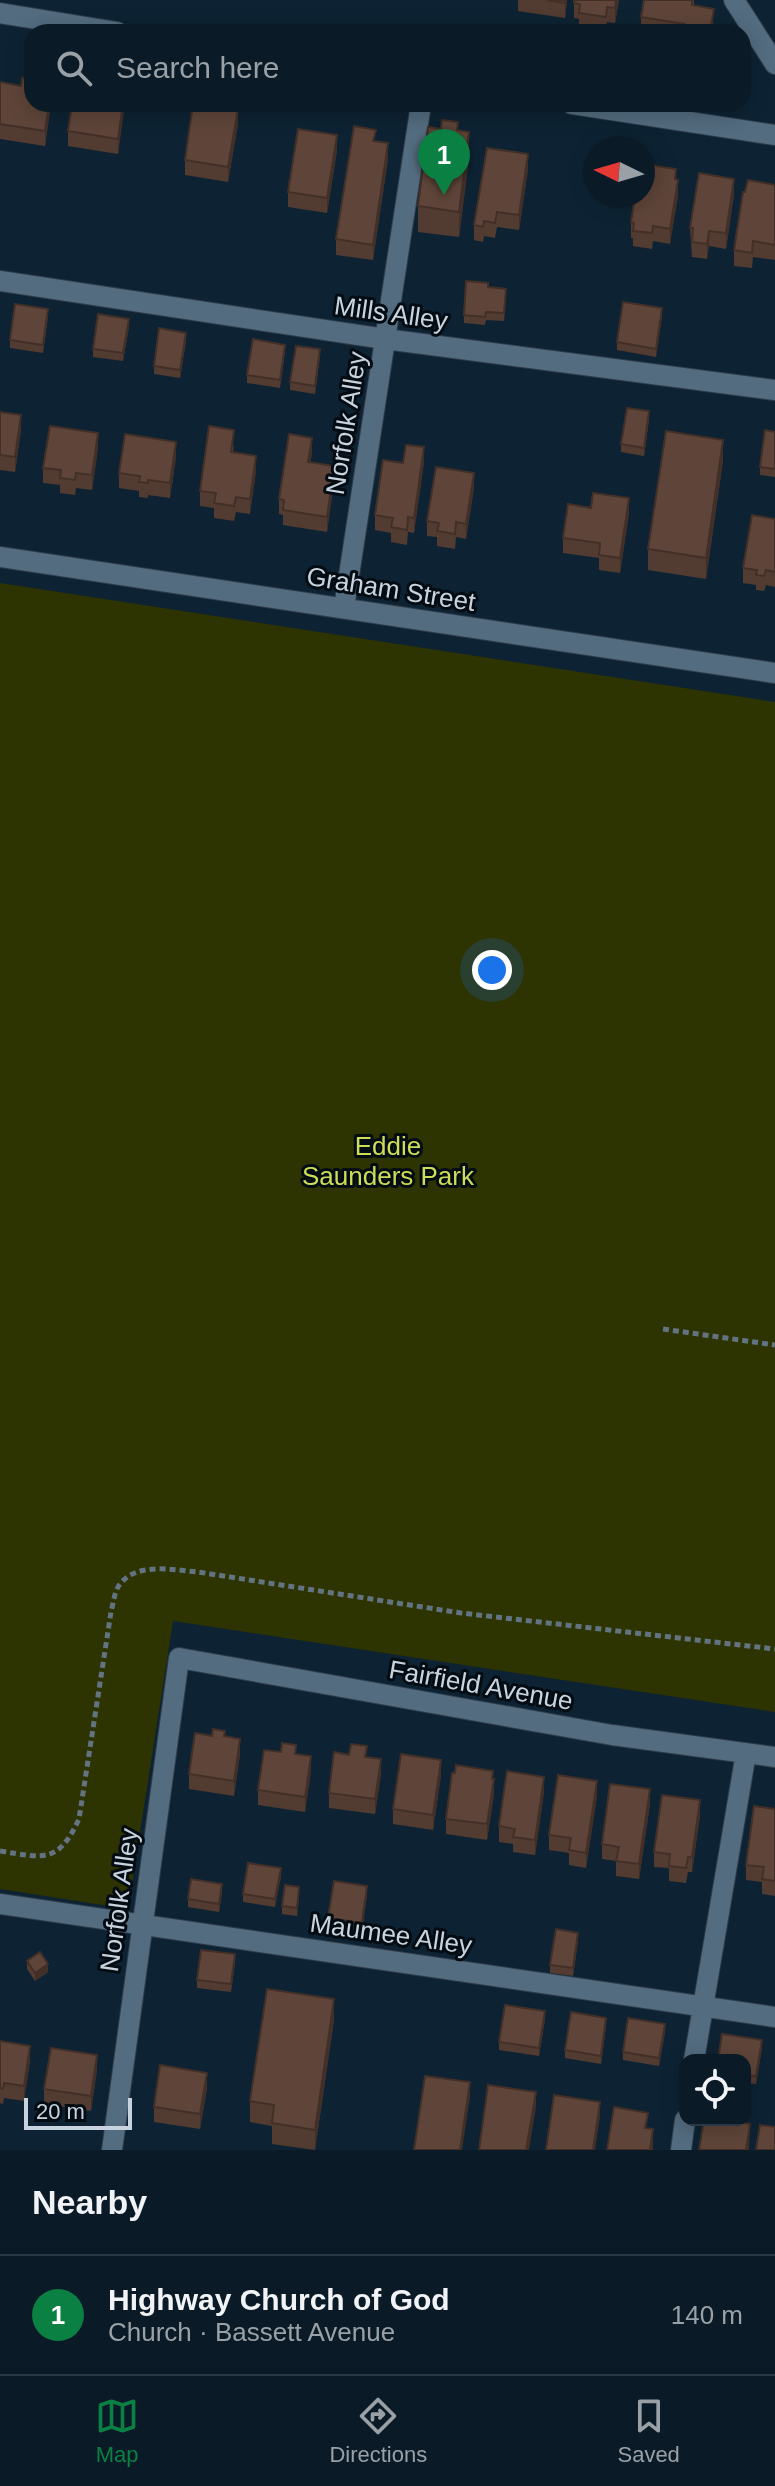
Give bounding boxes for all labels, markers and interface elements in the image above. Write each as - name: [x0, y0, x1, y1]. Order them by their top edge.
- search box: [24, 24, 751, 112]
- icon: search: [52, 46, 96, 90]
- text: Search here: [116, 51, 279, 84]
- pin: 1: [418, 129, 470, 195]
- north arrow: [583, 136, 655, 208]
- street label: Mills Alley: [332, 290, 450, 336]
- street label: Norfolk Alley: [320, 349, 372, 497]
- street label: Graham Street: [304, 561, 478, 617]
- your location: [472, 950, 512, 990]
- park label: Eddie Saunders Park: [302, 1131, 475, 1191]
- street label: Fairfield Avenue: [387, 1654, 575, 1716]
- street label: Norfolk Alley: [94, 1826, 144, 1974]
- street label: Maumee Alley: [308, 1908, 474, 1960]
- map controls: [679, 2054, 751, 2126]
- button: locate: [679, 2054, 751, 2126]
- scale bar: [24, 2094, 132, 2130]
- text: 20 m: [36, 2099, 85, 2124]
- text: Nearby: [32, 2183, 147, 2221]
- text: Highway Church of God: [108, 2283, 450, 2316]
- text: 1: [51, 2300, 65, 2330]
- text: 140 m: [671, 2300, 743, 2330]
- text: Church · Bassett Avenue: [108, 2317, 395, 2347]
- tab: Map: [95, 2394, 139, 2468]
- tab: Directions: [329, 2394, 427, 2468]
- tab: Saved: [617, 2394, 680, 2468]

